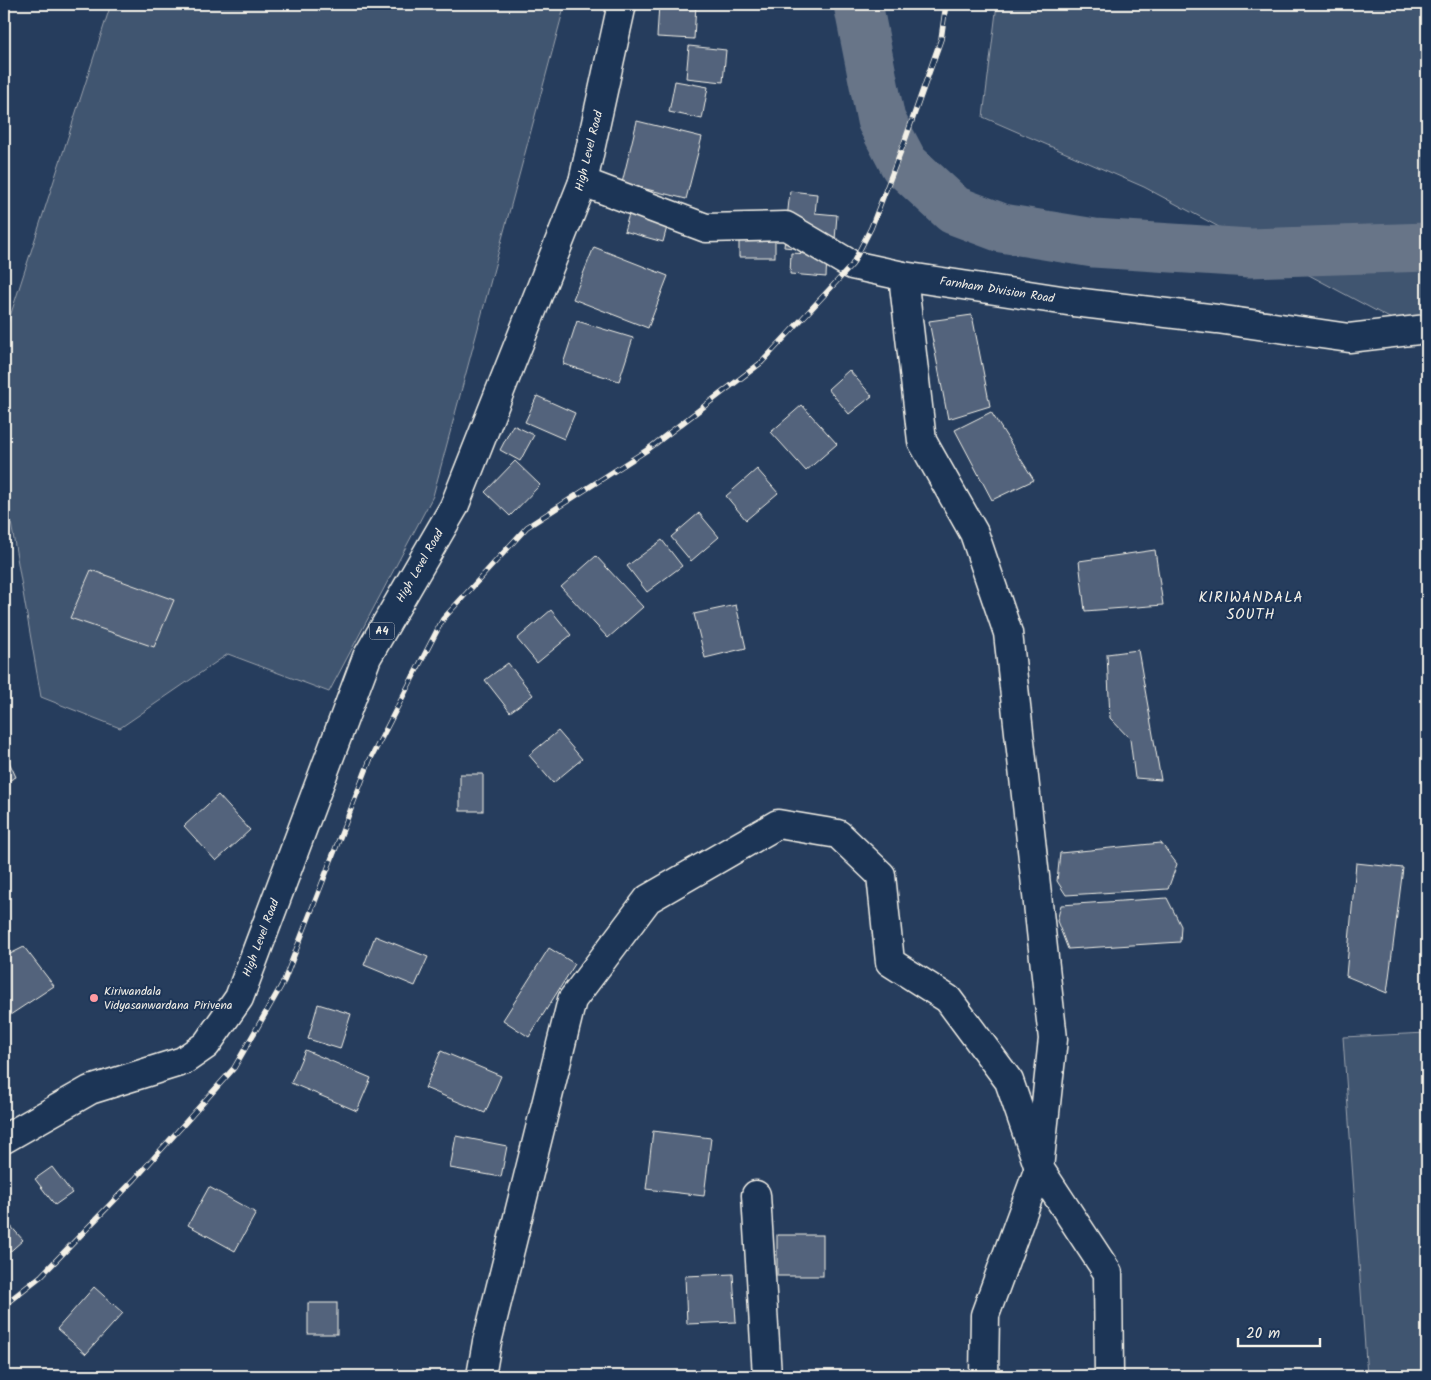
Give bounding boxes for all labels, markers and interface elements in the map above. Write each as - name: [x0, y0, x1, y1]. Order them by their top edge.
- street label: High Level Road: [570, 108, 608, 193]
- street label: Farnham Division Road: [938, 272, 1057, 309]
- street label: High Level Road: [391, 525, 449, 606]
- district label: KIRIWANDALA SOUTH: [1198, 586, 1304, 627]
- road number: A4: [370, 622, 394, 640]
- street label: High Level Road: [237, 895, 285, 980]
- place label: Kiriwandala Vidyasanwardana Pirivena: [104, 982, 233, 1015]
- marker: Kiriwandala Vidyasanwardana Pirivena: [88, 992, 100, 1004]
- scale bar: [1238, 1315, 1321, 1347]
- text: 20 m: [1246, 1322, 1280, 1346]

